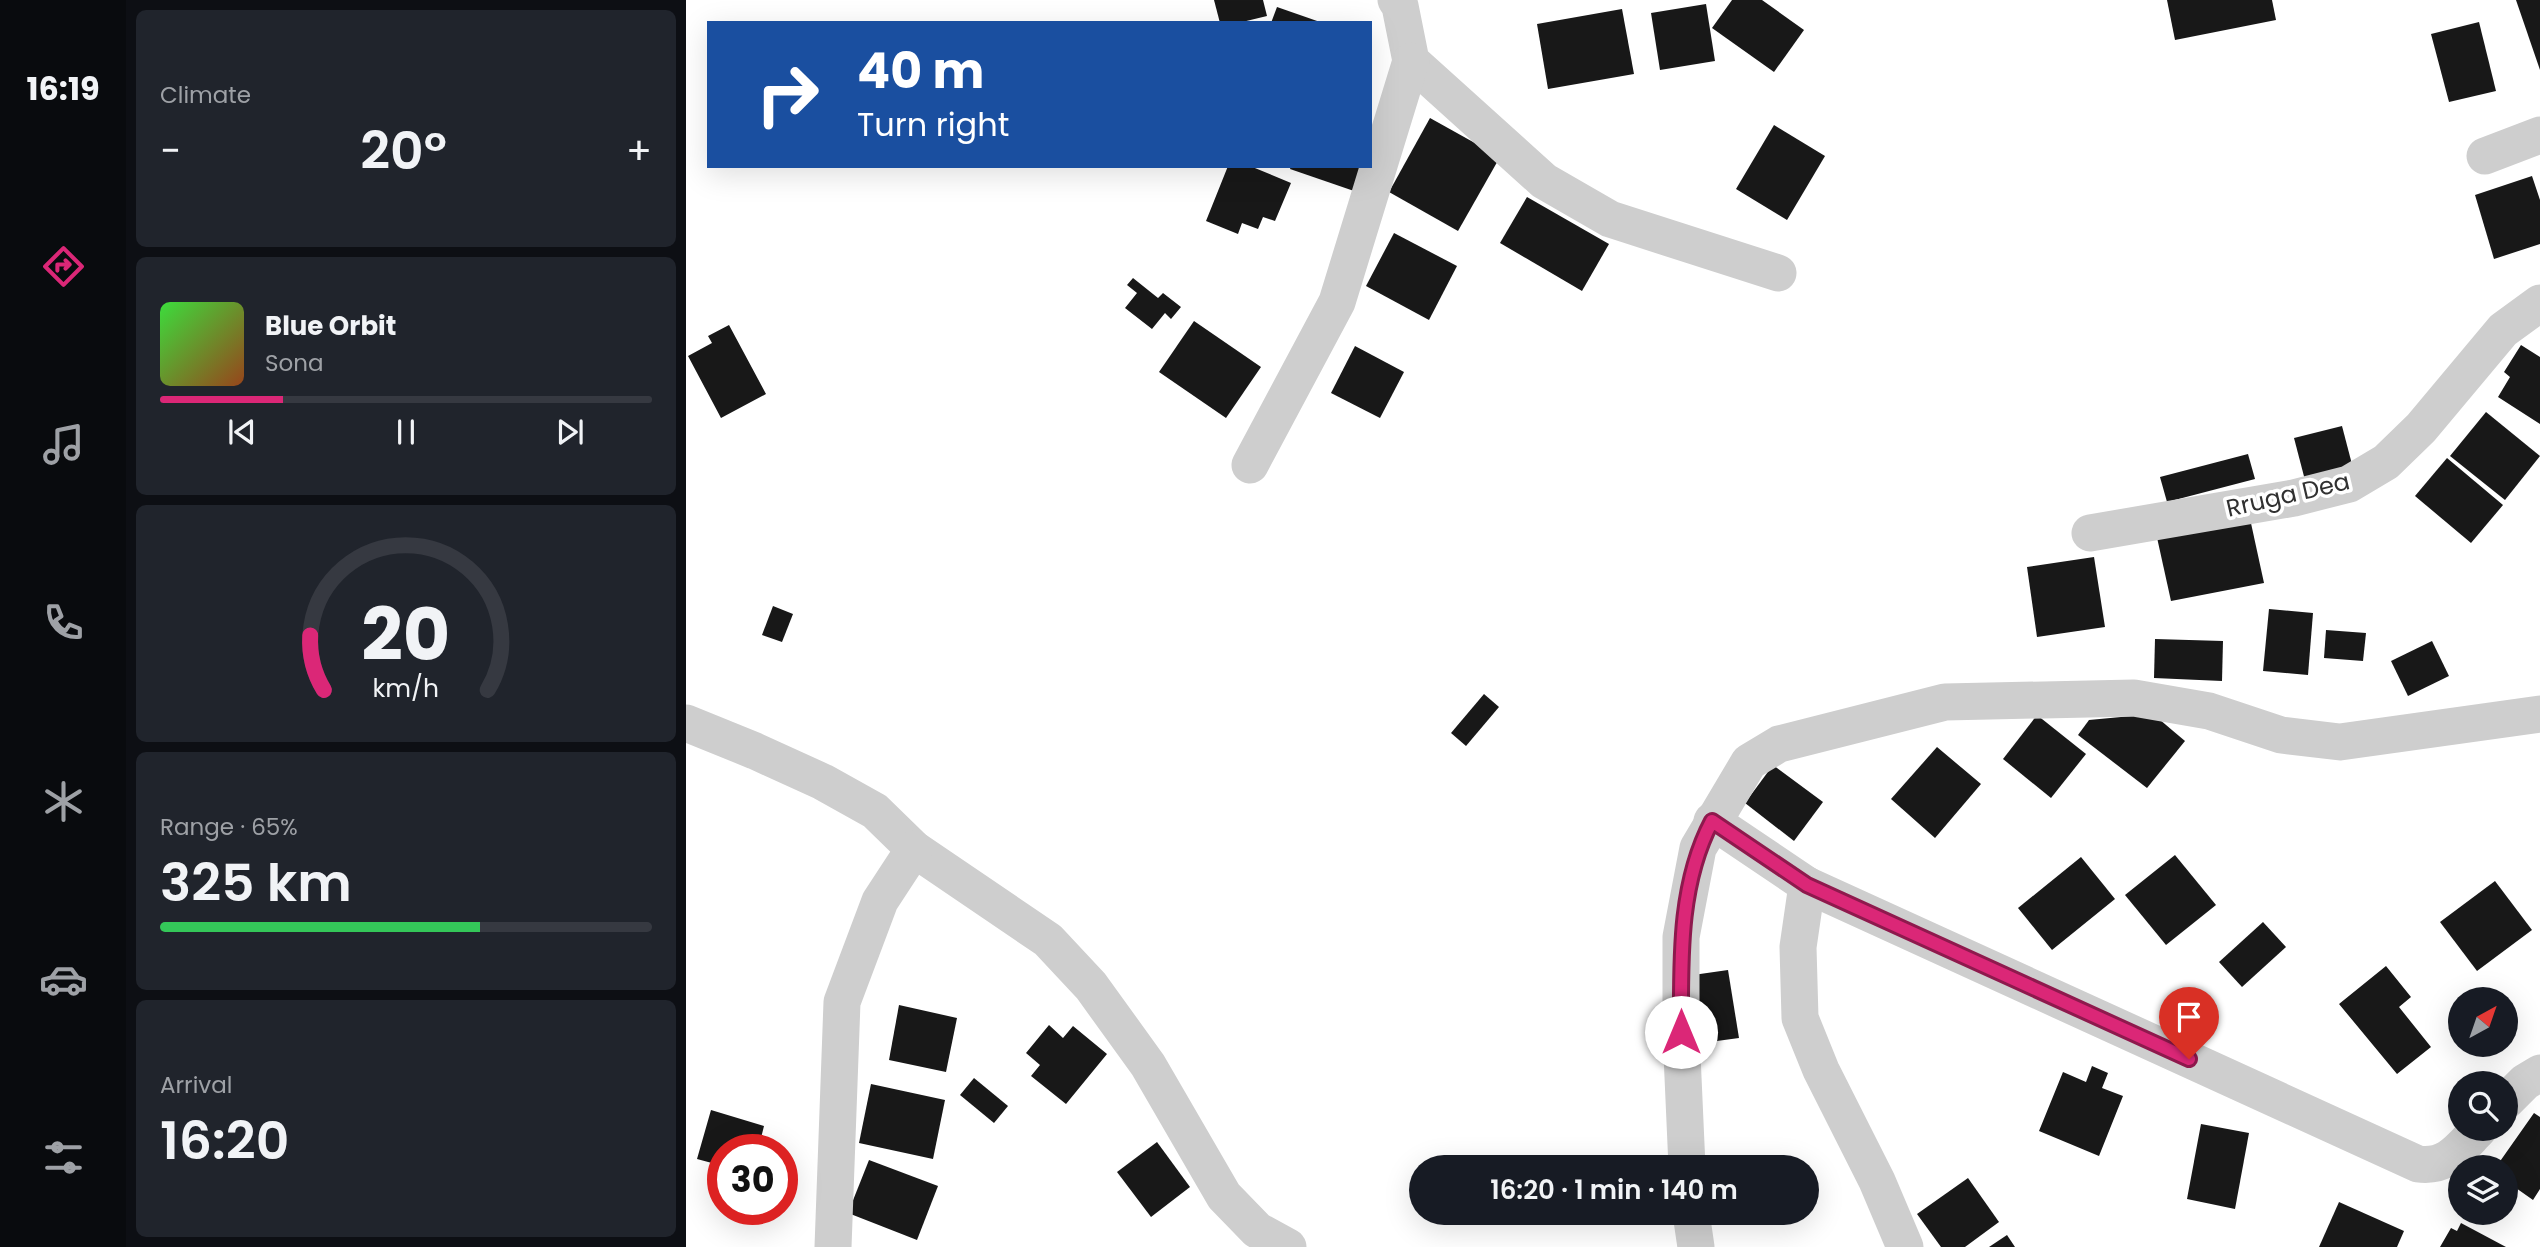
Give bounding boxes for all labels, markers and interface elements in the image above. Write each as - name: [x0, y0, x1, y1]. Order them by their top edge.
- text: 40 m: [857, 37, 984, 105]
- icon: right: [742, 49, 833, 140]
- text: 16:19: [26, 66, 100, 111]
- text: Climate: [160, 79, 251, 111]
- text: Turn right: [857, 102, 1009, 147]
- text: 20°: [360, 114, 447, 187]
- text: −: [160, 124, 181, 177]
- text: +: [626, 124, 652, 177]
- icon: directions: [39, 242, 88, 291]
- text: Blue Orbit: [265, 308, 396, 344]
- text: Sona: [265, 347, 324, 379]
- icon: previous: [223, 413, 261, 451]
- icon: pause: [387, 413, 425, 451]
- icon: next: [551, 413, 589, 451]
- icon: music: [39, 420, 88, 469]
- street label: Rruga Dea: [2223, 464, 2353, 525]
- text: 20: [361, 584, 451, 685]
- icon: phone: [39, 598, 88, 647]
- text: km/h: [373, 670, 439, 705]
- icon: climate: [39, 777, 88, 826]
- text: Range · 65%: [160, 811, 298, 843]
- text: 325 km: [160, 846, 352, 919]
- icon: car: [39, 955, 88, 1004]
- pin: [2159, 987, 2219, 1059]
- north arrow: [2448, 987, 2518, 1057]
- map controls: [2448, 987, 2518, 1225]
- position arrow: [1644, 995, 1718, 1069]
- icon: arrive: [2170, 998, 2208, 1036]
- text: Arrival: [160, 1069, 232, 1101]
- button: search: [2448, 1071, 2518, 1141]
- text: 16:20: [160, 1104, 289, 1177]
- icon: filters: [39, 1133, 88, 1182]
- speed limit sign: 30: [707, 1134, 798, 1225]
- button: layers: [2448, 1155, 2518, 1225]
- text: 16:20 · 1 min · 140 m: [1490, 1172, 1738, 1208]

